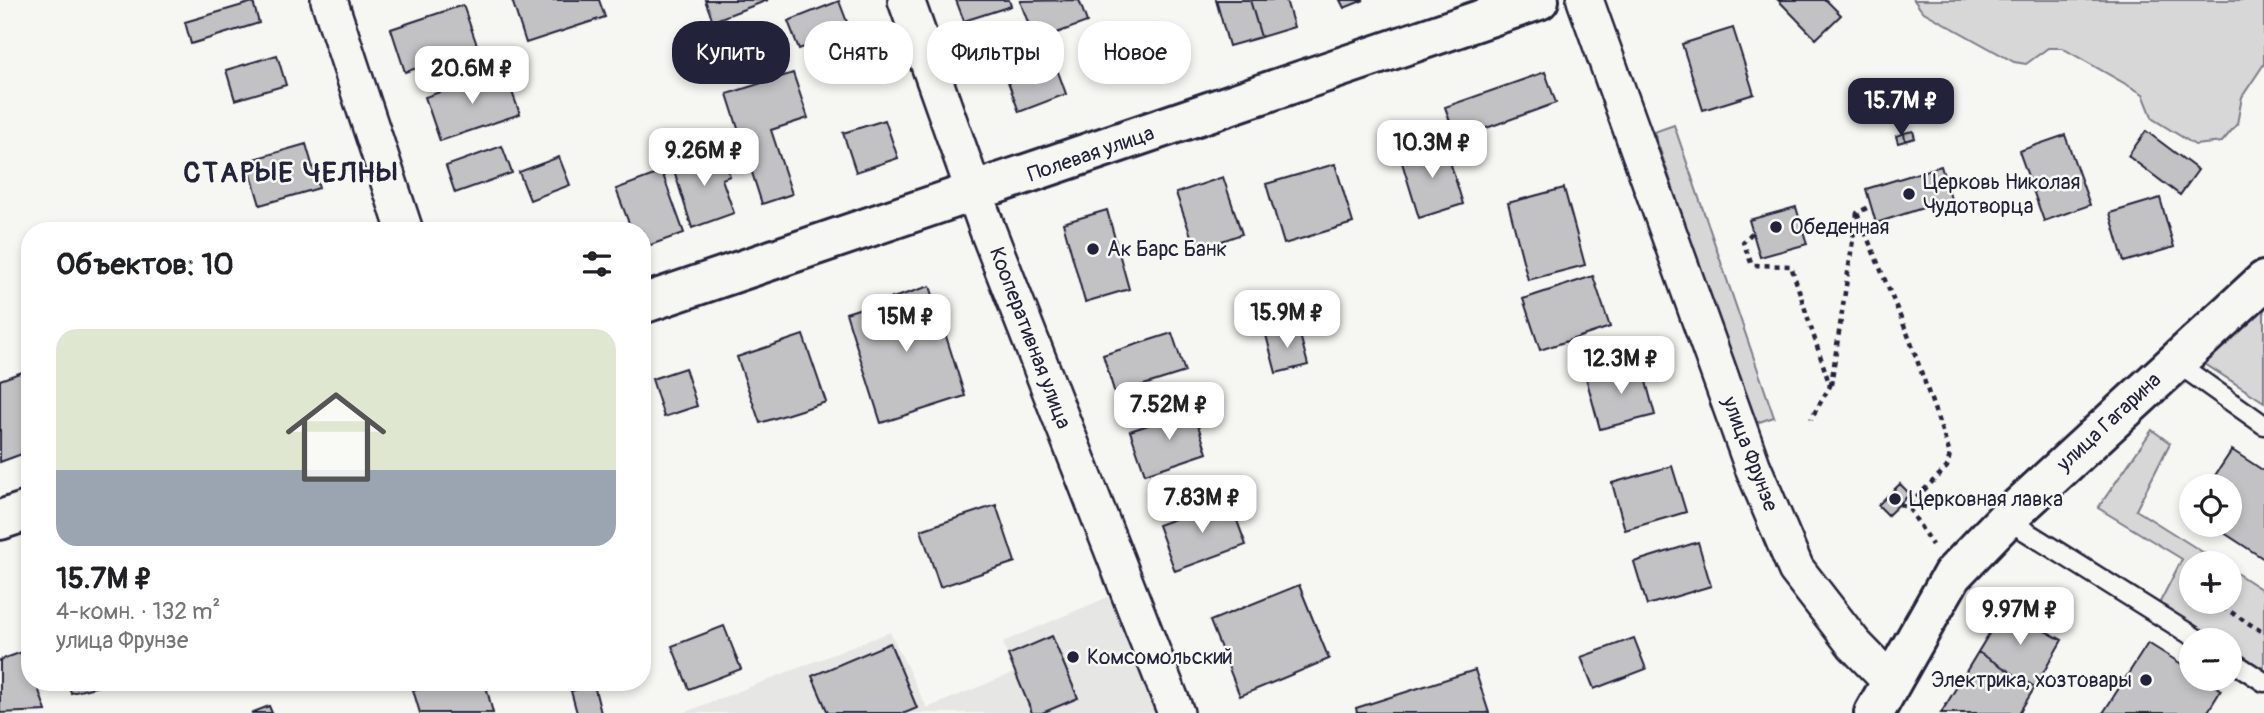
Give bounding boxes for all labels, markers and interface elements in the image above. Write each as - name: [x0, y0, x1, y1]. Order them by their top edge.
- chip: Купить: [672, 21, 790, 84]
- chip: Снять: [804, 21, 913, 84]
- chip: Фильтры: [927, 21, 1064, 84]
- chip: Новое: [1078, 21, 1191, 84]
- pin: 20.6M ₽: [407, 46, 537, 106]
- text: 20.6M ₽: [431, 54, 513, 83]
- pin: 15.7M ₽: [1836, 78, 1966, 138]
- text: 15.7M ₽: [1864, 86, 1938, 115]
- street label: Полевая улица: [1024, 120, 1158, 188]
- pin: 10.3M ₽: [1367, 120, 1497, 180]
- pin: 9.26M ₽: [639, 128, 769, 188]
- text: 10.3M ₽: [1393, 128, 1471, 157]
- text: 9.26M ₽: [665, 136, 743, 165]
- district label: СТАРЫЕ ЧЕЛНЫ: [183, 156, 399, 191]
- place label: Церковь Николая Чудотворца: [1923, 169, 2080, 220]
- marker: Церковь Николая Чудотворца: [1901, 186, 1917, 202]
- place label: Обеденная: [1790, 214, 1889, 241]
- marker: Обеденная: [1768, 219, 1784, 235]
- place label: Ак Барс Банк: [1107, 236, 1227, 263]
- marker: Ак Барс Банк: [1085, 241, 1101, 257]
- street label: Кооперативная улица: [983, 243, 1077, 433]
- icon: filters: [578, 245, 616, 283]
- text: Объектов: 10: [56, 246, 234, 283]
- pin: 15.9M ₽: [1222, 290, 1352, 350]
- pin: 15M ₽: [857, 294, 955, 354]
- text: 15.9M ₽: [1250, 298, 1324, 327]
- text: 15M ₽: [878, 302, 934, 331]
- pin: 12.3M ₽: [1556, 336, 1686, 396]
- text: 12.3M ₽: [1583, 344, 1659, 373]
- street label: улица Гагарина: [2050, 367, 2167, 478]
- icon: home: [273, 374, 399, 500]
- pin: 7.52M ₽: [1104, 382, 1234, 442]
- text: 7.52M ₽: [1130, 390, 1208, 419]
- street label: улица Фрунзе: [1715, 392, 1784, 516]
- map controls: [2179, 474, 2242, 691]
- button: locate: [2179, 474, 2242, 537]
- pin: 7.83M ₽: [1137, 476, 1267, 535]
- text: 7.83M ₽: [1164, 483, 1240, 512]
- place label: Церковная лавка: [1909, 486, 2063, 513]
- marker: Церковная лавка: [1887, 491, 1903, 507]
- button: +: [2179, 551, 2242, 614]
- text: 15.7M ₽: [56, 560, 153, 597]
- pin: 9.97M ₽: [1955, 588, 2085, 647]
- text: 9.97M ₽: [1982, 595, 2058, 624]
- text: 4-комн. · 132 m²: [56, 597, 220, 626]
- text: улица Фрунзе: [56, 626, 188, 655]
- button: −: [2179, 628, 2242, 691]
- place label: Комсомольский: [1087, 644, 1233, 671]
- marker: Комсомольский: [1065, 649, 1081, 665]
- place label: Электрика, хозтовары: [1931, 667, 2132, 694]
- marker: Электрика, хозтовары: [2138, 672, 2154, 688]

